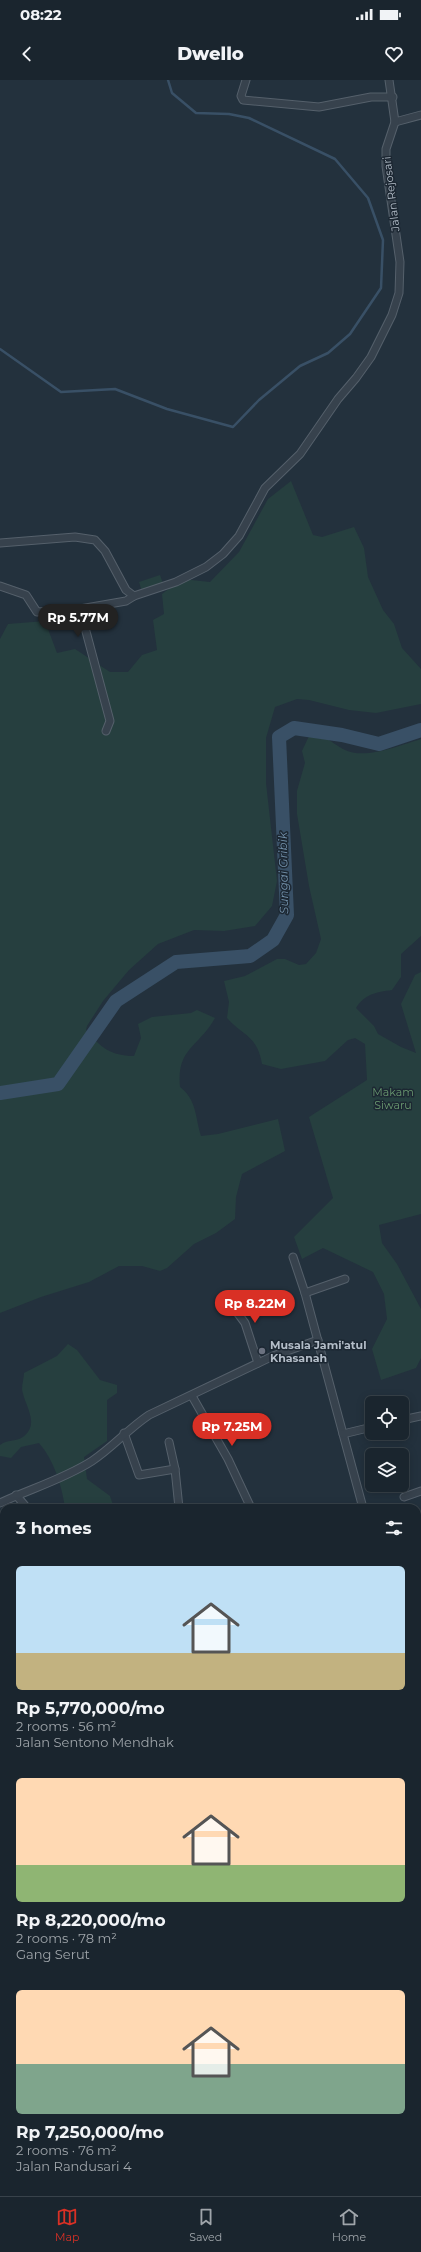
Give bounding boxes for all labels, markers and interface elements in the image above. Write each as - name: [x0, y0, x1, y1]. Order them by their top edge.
- text: 08:22: [20, 5, 62, 24]
- icon: back: [16, 43, 38, 65]
- text: Dwello: [177, 43, 244, 65]
- icon: heart: [383, 43, 405, 65]
- street label: Jalan Rejosari: [379, 156, 403, 233]
- pin: Rp 5.77M: [37, 604, 119, 638]
- text: Rp 5.77M: [47, 609, 109, 625]
- water label: Sungai Gribik: [275, 831, 291, 914]
- park label: Makam Siwaru: [372, 1085, 414, 1112]
- pin: Rp 8.22M: [214, 1290, 296, 1324]
- text: Rp 8.22M: [224, 1295, 286, 1311]
- place label: Musala Jami'atul Khasanah: [270, 1338, 366, 1365]
- marker: Musala Jami'atul Khasanah: [257, 1346, 267, 1356]
- map controls: [365, 1396, 409, 1492]
- button: locate: [365, 1396, 409, 1440]
- pin: Rp 7.25M: [191, 1413, 273, 1447]
- text: Rp 7.25M: [202, 1418, 263, 1434]
- button: layers: [365, 1448, 409, 1492]
- icon: filters: [383, 1517, 405, 1539]
- text: 3 homes: [16, 1518, 91, 1538]
- icon: home: [175, 1592, 247, 1664]
- text: Rp 5,770,000/mo: [16, 1698, 165, 1718]
- text: 2 rooms · 56 m²: [16, 1718, 116, 1734]
- text: Jalan Sentono Mendhak: [16, 1734, 174, 1750]
- icon: home: [175, 1804, 247, 1876]
- text: Rp 8,220,000/mo: [16, 1910, 166, 1930]
- text: 2 rooms · 78 m²: [16, 1930, 117, 1946]
- text: Gang Serut: [16, 1946, 90, 1962]
- icon: home: [175, 2016, 247, 2088]
- text: Rp 7,250,000/mo: [16, 2122, 164, 2142]
- text: 2 rooms · 76 m²: [16, 2142, 116, 2158]
- text: Jalan Randusari 4: [16, 2158, 132, 2174]
- tab: Map: [55, 2206, 79, 2244]
- tab: Saved: [189, 2206, 222, 2244]
- tab: Home: [332, 2206, 366, 2244]

